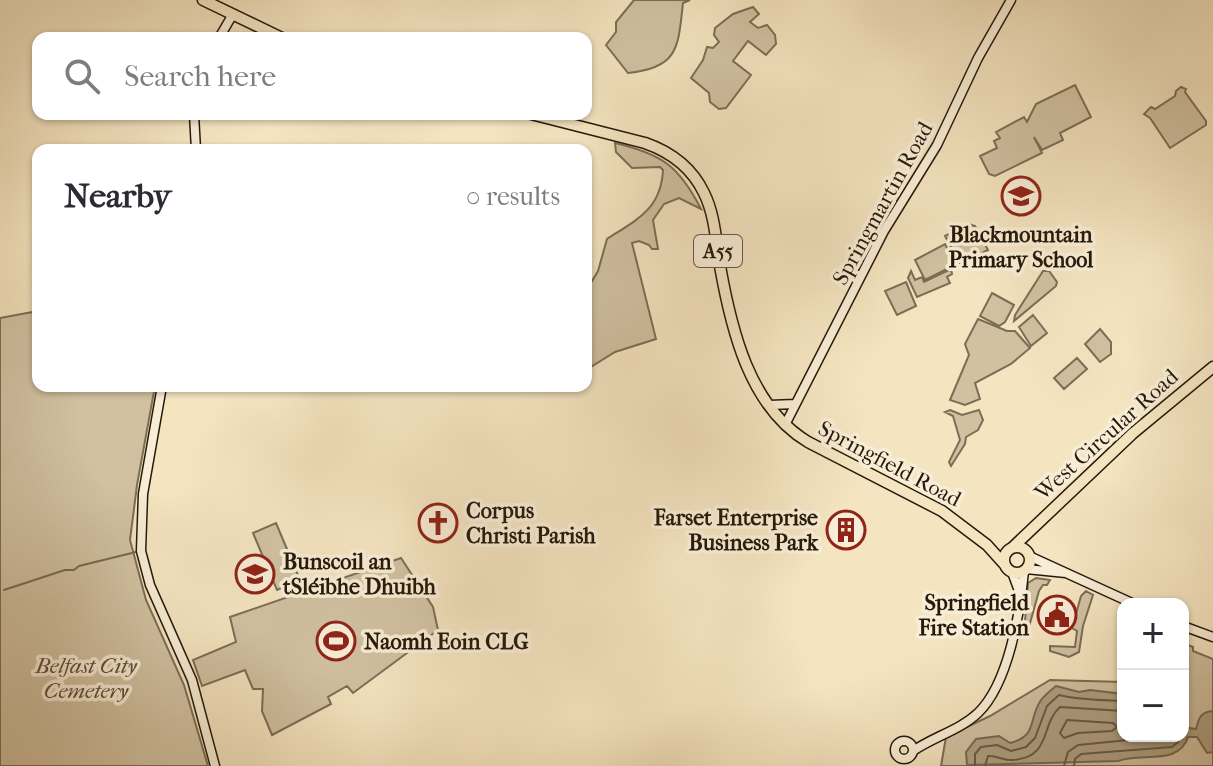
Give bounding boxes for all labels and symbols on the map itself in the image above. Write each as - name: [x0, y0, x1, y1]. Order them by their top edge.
- street label: Springmartin Road: [827, 117, 939, 290]
- school or university icon: Blackmountain Primary School: [1000, 175, 1042, 217]
- place label: Blackmountain Primary School: [949, 222, 1094, 273]
- road number: A55: [694, 235, 742, 267]
- street label: West Circular Road: [1029, 363, 1184, 507]
- street label: Springfield Road: [814, 415, 966, 513]
- place label: Corpus Christi Parish: [466, 498, 596, 549]
- church icon: Corpus Christi Parish: [417, 502, 459, 544]
- place label: Farset Enterprise Business Park: [653, 505, 819, 556]
- building icon: Farset Enterprise Business Park: [825, 509, 867, 551]
- place label: Bunscoil an tSléibhe Dhuibh: [282, 549, 436, 600]
- school or university icon: Bunscoil an tSléibhe Dhuibh: [234, 553, 276, 595]
- place label: Springfield Fire Station: [918, 590, 1030, 641]
- public building icon: Springfield Fire Station: [1036, 594, 1078, 636]
- sports icon: Naomh Eoin CLG: [315, 620, 357, 662]
- place label: Naomh Eoin CLG: [364, 629, 529, 655]
- park label: Belfast City Cemetery: [34, 653, 138, 704]

